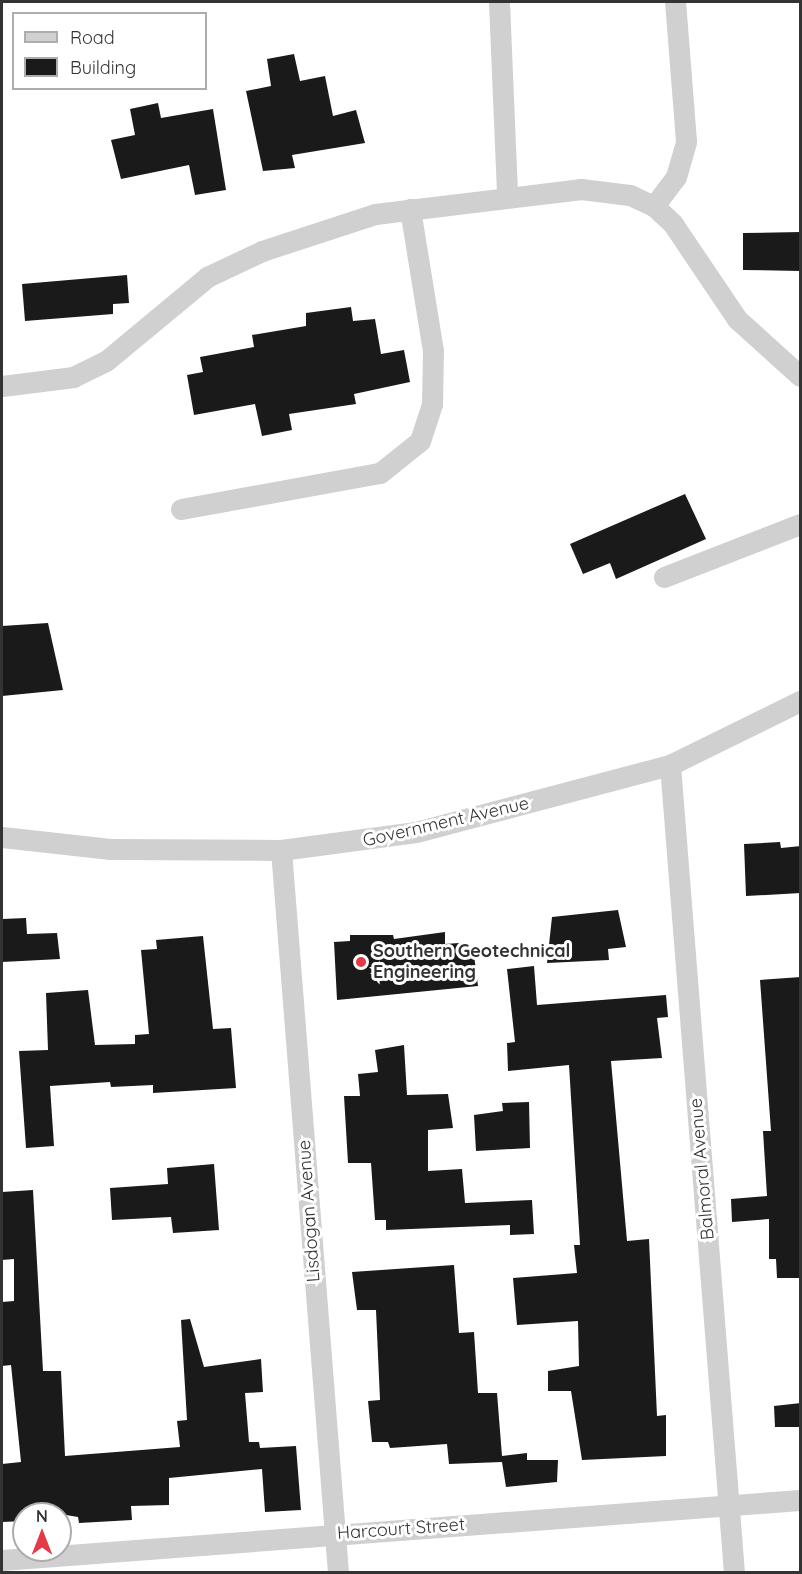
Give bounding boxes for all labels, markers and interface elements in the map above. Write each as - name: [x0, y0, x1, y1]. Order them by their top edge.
- legend: [12, 12, 207, 90]
- text: Road: [70, 26, 115, 49]
- text: Building: [70, 56, 136, 79]
- street label: Government Avenue: [361, 792, 531, 852]
- place label: Southern Geotechnical Engineering: [373, 941, 570, 984]
- marker: Southern Geotechnical Engineering: [354, 955, 368, 969]
- street label: Balmoral Avenue: [685, 1097, 719, 1241]
- street label: Lisdogan Avenue: [293, 1139, 325, 1283]
- north arrow: [12, 1502, 72, 1562]
- text: N: [36, 1506, 48, 1526]
- street label: Harcourt Street: [336, 1514, 466, 1544]

